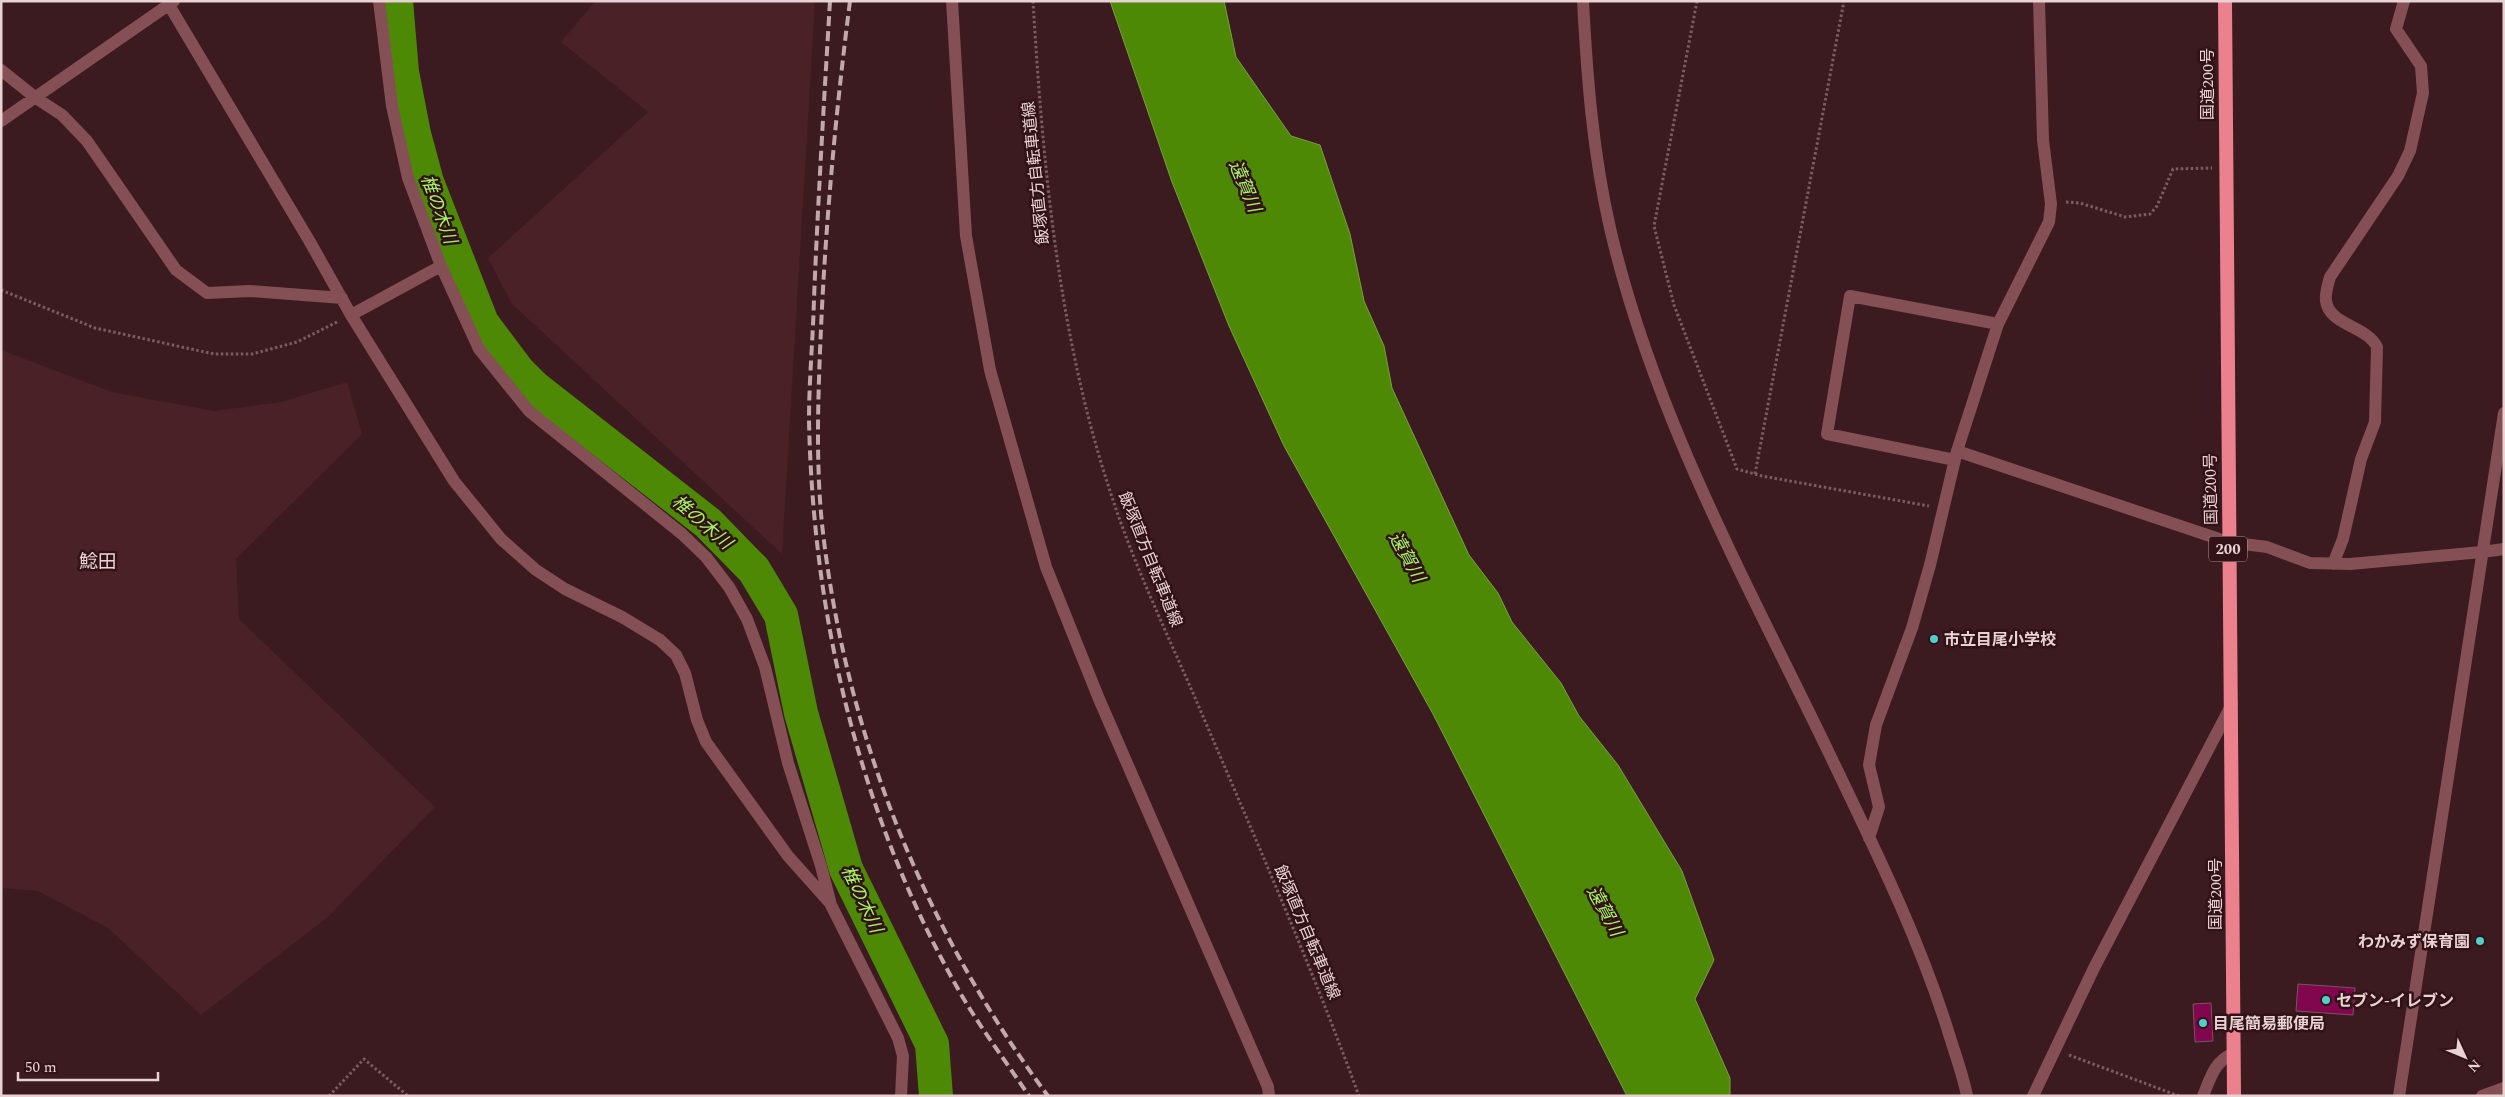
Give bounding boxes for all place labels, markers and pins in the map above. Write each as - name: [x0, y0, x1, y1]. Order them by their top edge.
- place label: 市立目尾小学校: [1944, 628, 2056, 652]
- marker: 市立目尾小学校: [1928, 633, 1940, 645]
- place label: わかみず保育園: [2358, 930, 2470, 954]
- marker: わかみず保育園: [2474, 935, 2486, 947]
- place label: セブン-イレブン: [2336, 989, 2454, 1013]
- marker: セブン-イレブン: [2320, 994, 2332, 1006]
- place label: 目尾簡易郵便局: [2213, 1012, 2325, 1036]
- marker: 目尾簡易郵便局: [2197, 1017, 2209, 1029]

